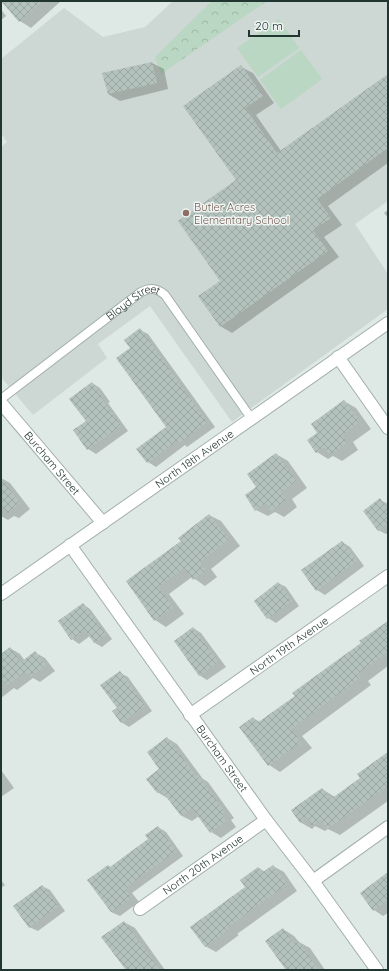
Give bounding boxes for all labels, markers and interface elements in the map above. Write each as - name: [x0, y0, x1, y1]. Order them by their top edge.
- scale bar: [249, 12, 299, 38]
- text: 20 m: [255, 18, 283, 33]
- place label: Butler Acres Elementary School: [194, 200, 289, 227]
- marker: Butler Acres Elementary School: [181, 208, 191, 218]
- street label: Bloyd Street: [103, 282, 163, 323]
- street label: North 18th Avenue: [152, 426, 236, 491]
- street label: Burcham Street: [21, 428, 83, 498]
- street label: North 19th Avenue: [247, 613, 331, 678]
- street label: Burcham Street: [193, 722, 251, 795]
- street label: North 20th Avenue: [160, 831, 246, 898]

